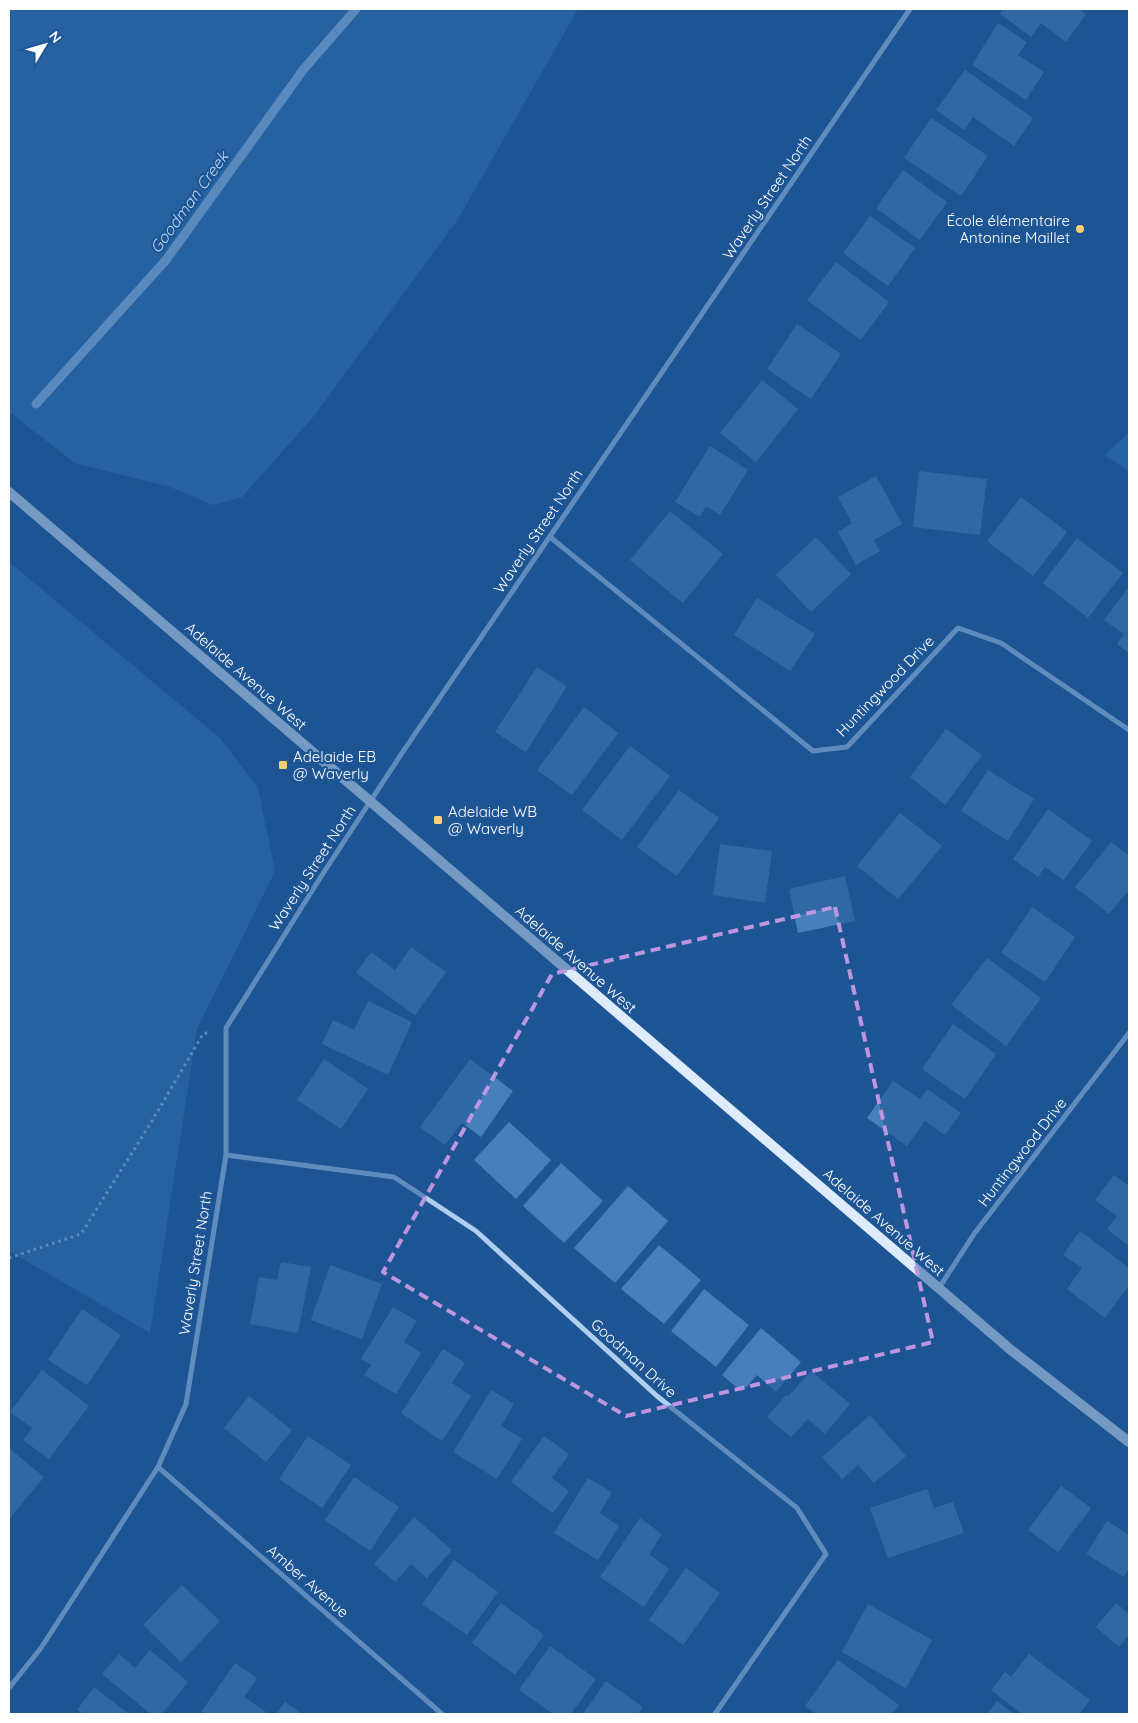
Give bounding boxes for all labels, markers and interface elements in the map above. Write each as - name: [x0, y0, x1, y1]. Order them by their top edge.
- north arrow: [20, 20, 70, 70]
- text: N: [45, 27, 66, 47]
- street label: Waverly Street North: [718, 131, 816, 263]
- water label: Goodman Creek: [145, 146, 233, 257]
- place label: École élémentaire Antonine Maillet: [946, 211, 1070, 247]
- marker: École élémentaire Antonine Maillet: [1074, 223, 1086, 235]
- street label: Waverly Street North: [489, 465, 587, 597]
- street label: Adelaide Avenue West: [181, 618, 311, 734]
- street label: Huntingwood Drive: [832, 632, 938, 740]
- place label: Adelaide EB @ Waverly: [293, 747, 376, 783]
- marker: Adelaide EB @ Waverly: [277, 759, 289, 771]
- street label: Waverly Street North: [264, 802, 360, 934]
- place label: Adelaide WB @ Waverly: [448, 802, 537, 838]
- marker: Adelaide WB @ Waverly: [432, 814, 444, 826]
- street label: Adelaide Avenue West: [511, 901, 641, 1017]
- street label: Huntingwood Drive: [974, 1094, 1070, 1210]
- street label: Adelaide Avenue West: [819, 1164, 949, 1280]
- street label: Waverly Street North: [174, 1190, 216, 1336]
- street label: Goodman Drive: [587, 1314, 681, 1402]
- street label: Amber Avenue: [263, 1540, 353, 1622]

